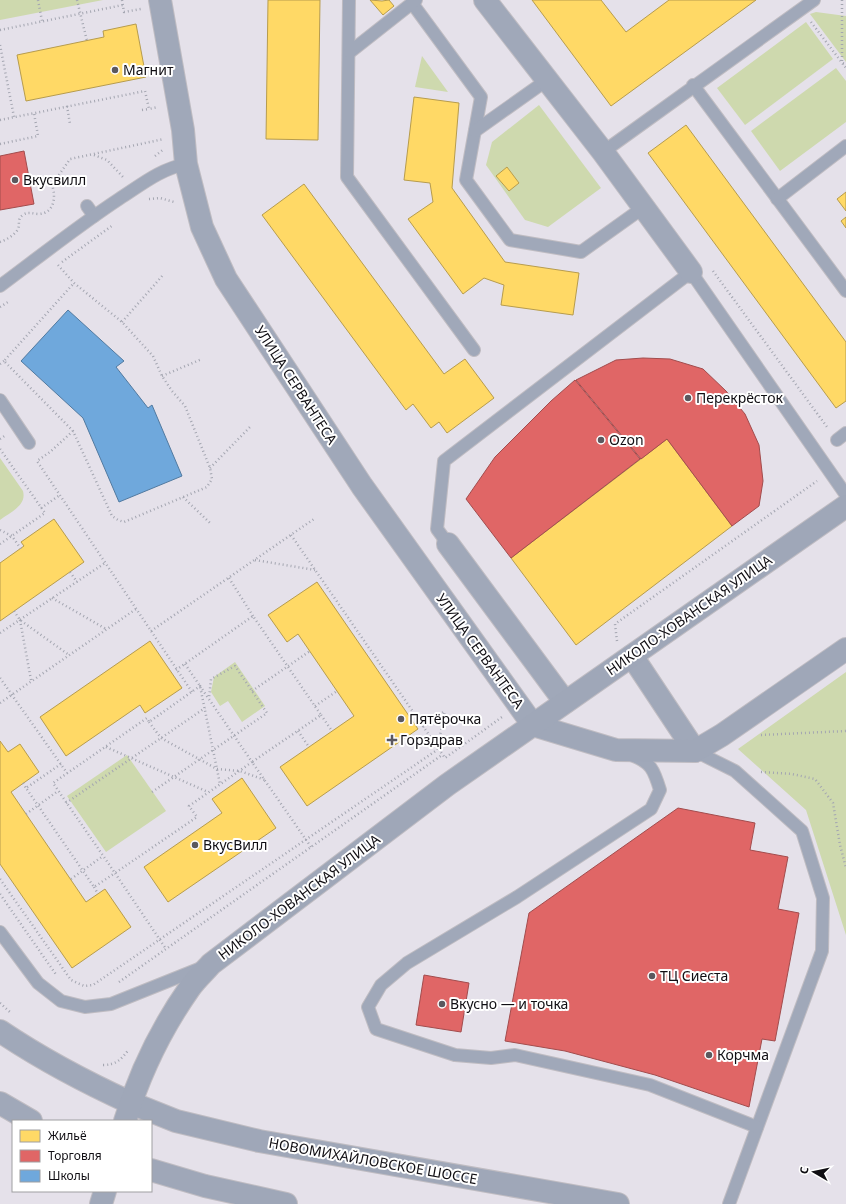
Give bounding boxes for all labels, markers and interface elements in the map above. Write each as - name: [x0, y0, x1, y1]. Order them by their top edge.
- place label: Магнит: [123, 60, 174, 79]
- marker: Магнит: [110, 65, 120, 75]
- place label: Вкусвилл: [23, 170, 86, 189]
- marker: Вкусвилл: [10, 175, 20, 185]
- street label: УЛИЦА СЕРВАНТЕСА: [251, 322, 342, 448]
- place label: Перекрёсток: [696, 388, 783, 407]
- marker: Перекрёсток: [683, 393, 693, 403]
- place label: Ozon: [609, 430, 644, 449]
- marker: Ozon: [596, 435, 606, 445]
- street label: НИКОЛО-ХОВАНСКАЯ УЛИЦА: [602, 550, 775, 679]
- street label: УЛИЦА СЕРВАНТЕСА: [432, 589, 529, 712]
- place label: Пятёрочка: [409, 709, 481, 728]
- marker: Пятёрочка: [396, 714, 406, 724]
- place label: Горздрав: [400, 730, 463, 749]
- marker: Горздрав: [387, 735, 397, 745]
- street label: НИКОЛО-ХОВАНСКАЯ УЛИЦА: [214, 829, 384, 964]
- place label: ВкусВилл: [203, 835, 267, 854]
- marker: ВкусВилл: [190, 840, 200, 850]
- place label: ТЦ Сиеста: [660, 966, 728, 985]
- marker: ТЦ Сиеста: [647, 971, 657, 981]
- place label: Вкусно — и точка: [450, 994, 568, 1013]
- marker: Вкусно — и точка: [437, 999, 447, 1009]
- place label: Корчма: [717, 1045, 769, 1064]
- marker: Корчма: [704, 1050, 714, 1060]
- legend: [12, 1120, 152, 1192]
- text: Жильё: [48, 1127, 87, 1144]
- street label: НОВОМИХАЙЛОВСКОЕ ШОССЕ: [267, 1133, 479, 1188]
- text: Торговля: [48, 1147, 102, 1164]
- north arrow: [794, 1152, 834, 1192]
- text: С: [796, 1166, 812, 1175]
- text: Школы: [48, 1167, 90, 1184]

